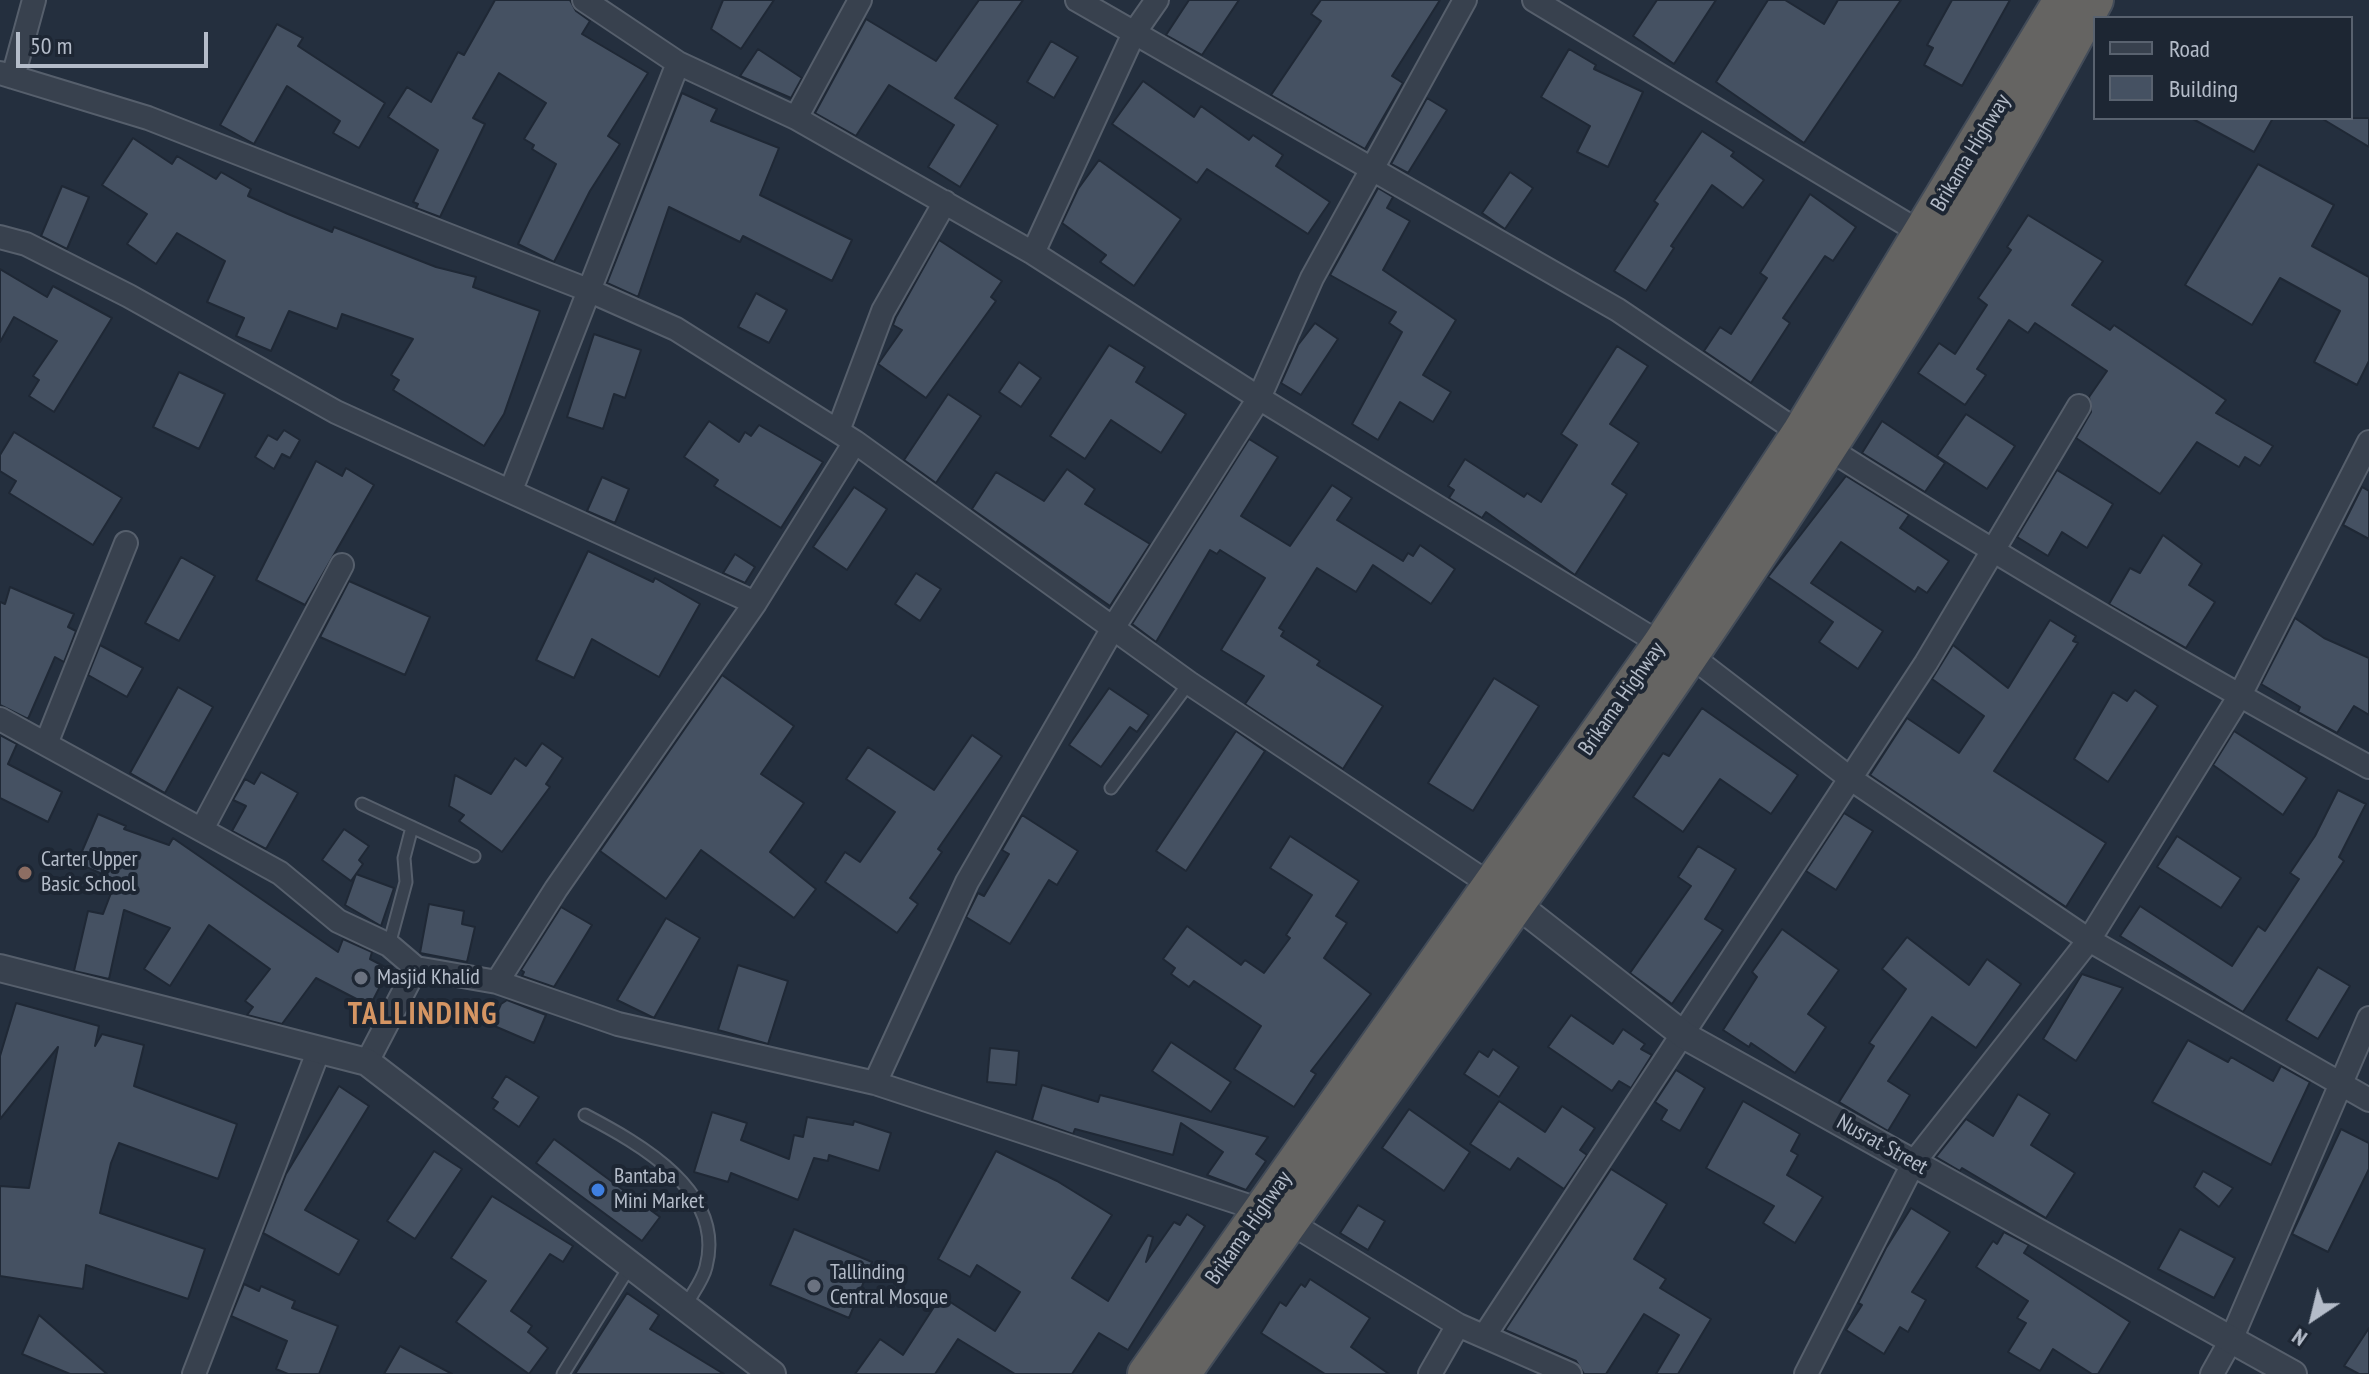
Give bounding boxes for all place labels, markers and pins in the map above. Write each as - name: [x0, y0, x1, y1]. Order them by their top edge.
- place label: Carter Upper Basic School: [41, 847, 138, 898]
- marker: Carter Upper Basic School: [16, 864, 34, 882]
- place label: Masjid Khalid: [377, 965, 480, 991]
- marker: Masjid Khalid: [352, 969, 370, 987]
- place label: Bantaba Mini Market: [614, 1164, 704, 1216]
- marker: Bantaba Mini Market: [589, 1181, 607, 1199]
- place label: Tallinding Central Mosque: [830, 1260, 948, 1312]
- marker: Tallinding Central Mosque: [805, 1277, 823, 1295]

